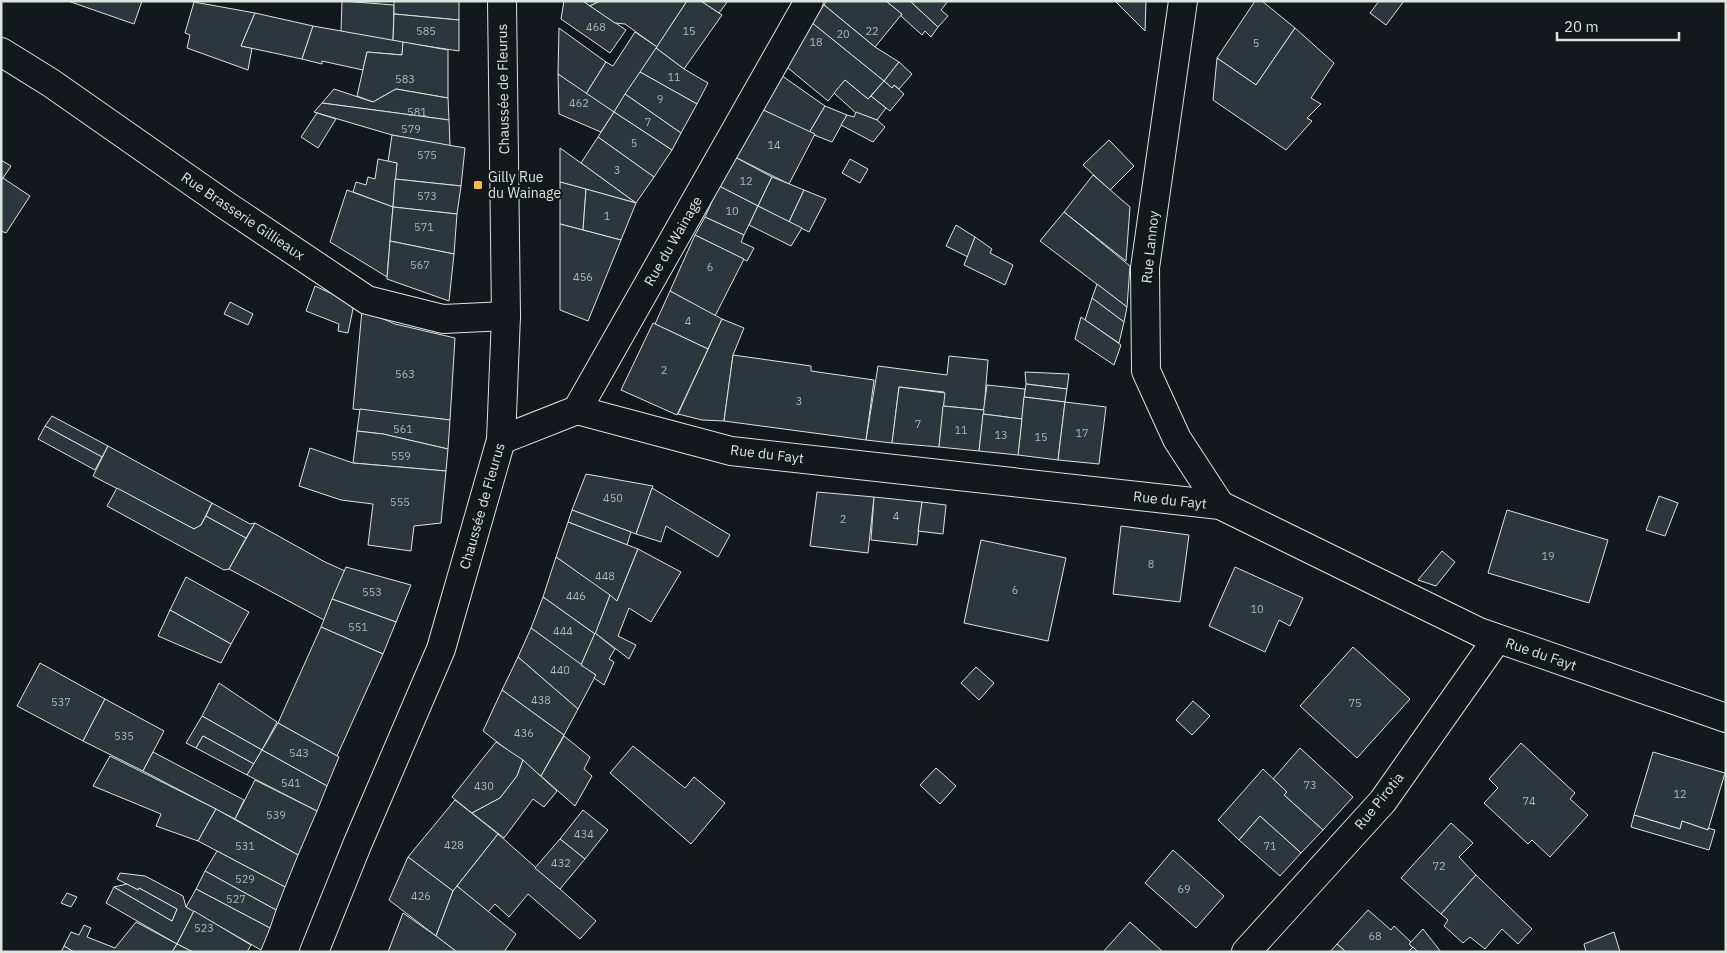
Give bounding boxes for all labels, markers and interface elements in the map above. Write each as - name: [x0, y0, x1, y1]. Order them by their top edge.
- scale bar: [1557, 10, 1680, 42]
- text: 20 m: [1564, 17, 1599, 36]
- house number: 468: [586, 20, 606, 34]
- street label: Chaussée de Fleurus: [493, 23, 513, 154]
- house number: 585: [416, 24, 436, 38]
- house number: 15: [682, 24, 696, 38]
- house number: 22: [865, 24, 879, 38]
- house number: 20: [836, 27, 850, 41]
- house number: 18: [809, 35, 823, 49]
- house number: 5: [1253, 36, 1259, 50]
- house number: 11: [667, 70, 681, 84]
- house number: 583: [395, 72, 415, 86]
- house number: 9: [657, 92, 663, 106]
- house number: 462: [569, 96, 589, 110]
- house number: 581: [407, 105, 427, 119]
- house number: 7: [645, 115, 651, 129]
- house number: 579: [401, 122, 421, 136]
- house number: 5: [631, 136, 637, 150]
- house number: 14: [767, 138, 781, 152]
- house number: 575: [417, 148, 437, 162]
- house number: 3: [614, 163, 620, 177]
- street label: Rue Brasserie Gillieaux: [178, 168, 308, 264]
- place label: Gilly Rue du Wainage: [488, 168, 561, 202]
- house number: 12: [739, 174, 753, 188]
- marker: Gilly Rue du Wainage: [472, 179, 484, 191]
- house number: 573: [417, 189, 437, 203]
- street label: Rue du Wainage: [640, 192, 706, 289]
- house number: 10: [725, 204, 739, 218]
- house number: 1: [604, 209, 611, 223]
- street label: Rue Lannoy: [1137, 210, 1163, 284]
- house number: 571: [414, 220, 434, 234]
- house number: 567: [410, 258, 430, 272]
- house number: 6: [707, 260, 713, 274]
- house number: 456: [573, 270, 593, 284]
- house number: 4: [685, 314, 692, 328]
- house number: 2: [661, 363, 667, 377]
- house number: 563: [395, 367, 415, 381]
- house number: 3: [796, 394, 802, 408]
- house number: 7: [915, 417, 921, 431]
- house number: 561: [393, 422, 413, 436]
- house number: 11: [954, 423, 968, 437]
- house number: 17: [1075, 426, 1089, 440]
- house number: 13: [994, 428, 1008, 442]
- house number: 15: [1034, 430, 1048, 444]
- street label: Chaussée de Fleurus: [455, 441, 509, 571]
- street label: Rue du Fayt: [729, 441, 805, 467]
- house number: 559: [391, 449, 411, 463]
- street label: Rue du Fayt: [1132, 487, 1208, 513]
- house number: 450: [603, 491, 623, 505]
- house number: 555: [390, 495, 410, 509]
- house number: 4: [893, 509, 900, 523]
- house number: 2: [840, 512, 846, 526]
- house number: 19: [1541, 549, 1555, 563]
- house number: 8: [1148, 557, 1154, 571]
- house number: 448: [595, 569, 615, 583]
- house number: 6: [1012, 583, 1018, 597]
- house number: 553: [362, 585, 382, 599]
- house number: 446: [566, 589, 586, 603]
- house number: 10: [1250, 602, 1264, 616]
- house number: 551: [348, 620, 368, 634]
- house number: 444: [553, 624, 573, 638]
- street label: Rue du Fayt: [1503, 633, 1579, 675]
- house number: 440: [550, 663, 570, 677]
- house number: 438: [531, 693, 551, 707]
- house number: 537: [51, 695, 71, 709]
- house number: 75: [1348, 696, 1362, 710]
- house number: 436: [514, 726, 534, 740]
- house number: 535: [114, 729, 134, 743]
- house number: 543: [289, 746, 309, 760]
- street label: Rue Pirotia: [1350, 768, 1408, 833]
- house number: 541: [281, 776, 301, 790]
- house number: 73: [1303, 778, 1317, 792]
- house number: 430: [474, 779, 494, 793]
- house number: 12: [1673, 787, 1687, 801]
- house number: 74: [1522, 794, 1536, 808]
- house number: 539: [266, 808, 286, 822]
- house number: 434: [574, 827, 594, 841]
- house number: 428: [444, 838, 464, 852]
- house number: 531: [235, 839, 255, 853]
- house number: 71: [1263, 839, 1277, 853]
- house number: 432: [551, 856, 571, 870]
- house number: 72: [1432, 859, 1446, 873]
- house number: 529: [235, 872, 255, 886]
- house number: 69: [1177, 882, 1191, 896]
- house number: 426: [411, 889, 431, 903]
- house number: 527: [226, 892, 246, 906]
- house number: 523: [194, 921, 214, 935]
- house number: 68: [1368, 929, 1382, 943]

